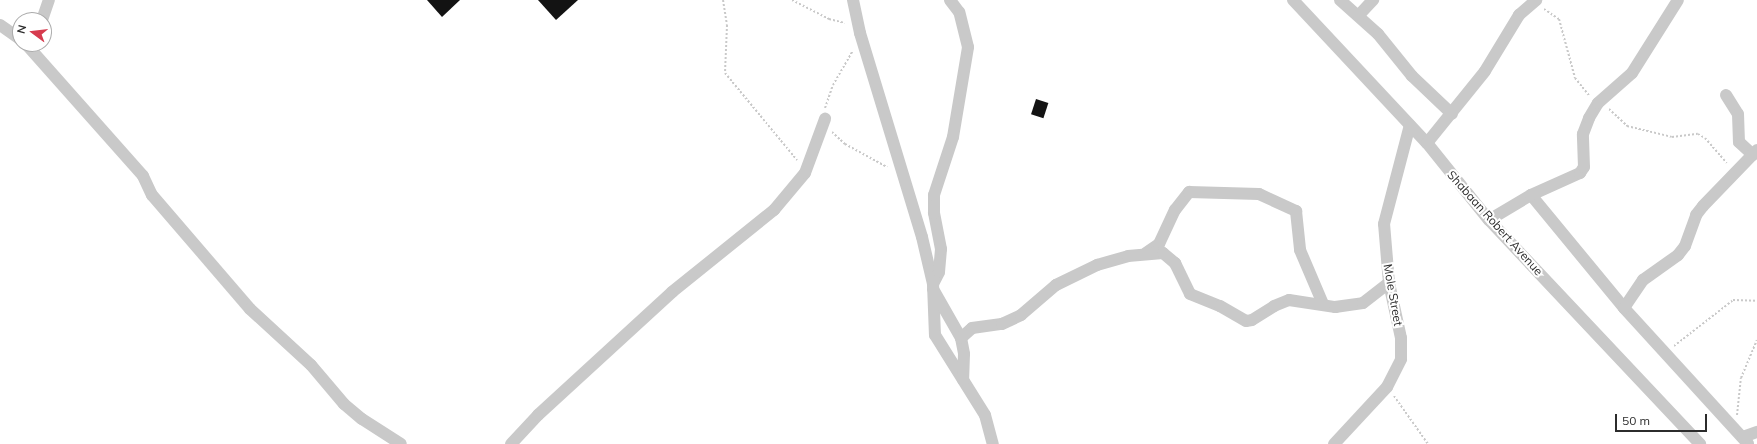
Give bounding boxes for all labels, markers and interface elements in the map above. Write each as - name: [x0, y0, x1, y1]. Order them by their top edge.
- north arrow: [12, 12, 52, 52]
- text: N: [14, 23, 29, 35]
- street label: Shabaan Robert Avenue: [1444, 168, 1546, 278]
- street label: Mole Street: [1380, 263, 1406, 327]
- scale bar: [1617, 406, 1709, 432]
- text: 50 m: [1622, 413, 1650, 428]

